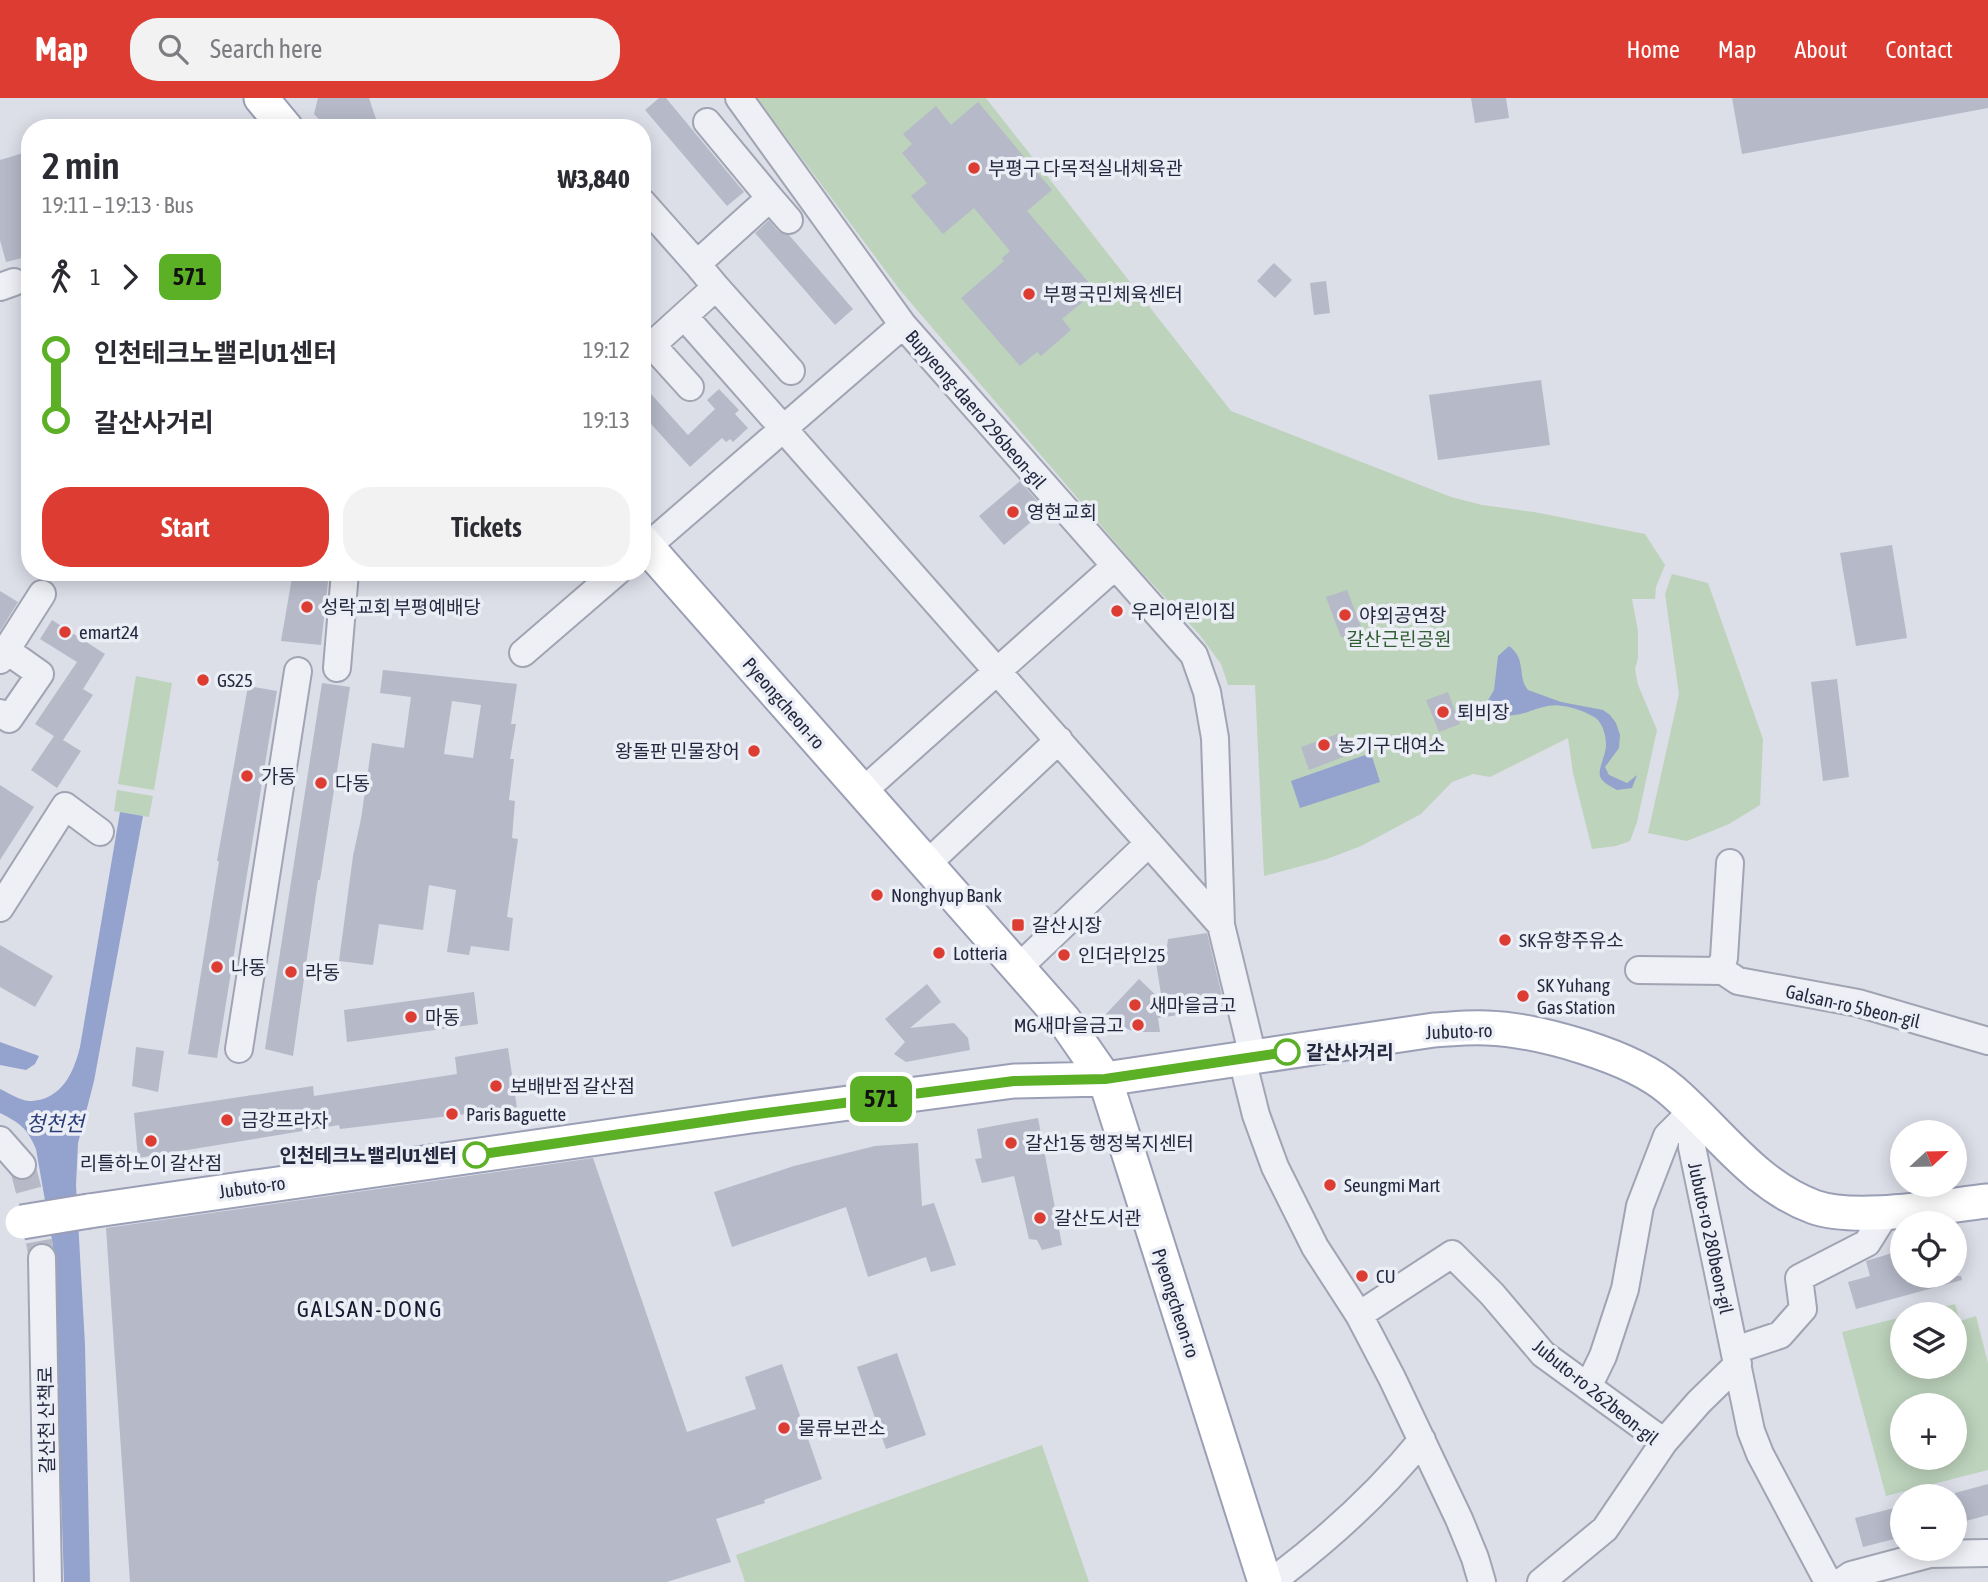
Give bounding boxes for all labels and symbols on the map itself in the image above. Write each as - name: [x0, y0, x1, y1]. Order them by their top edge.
- place label: 부평구 다목적실내체육관: [988, 157, 1183, 179]
- marker: 부평구 다목적실내체육관: [966, 160, 982, 176]
- place label: 부평국민체육센터: [1043, 283, 1183, 305]
- marker: 부평국민체육센터: [1021, 286, 1037, 302]
- street label: Bupyeong-daero 296beon-gil: [901, 325, 1051, 493]
- place label: 영현교회: [1027, 501, 1097, 523]
- marker: 영현교회: [1005, 504, 1021, 520]
- place label: 성락교회 부평예배당: [321, 596, 481, 618]
- marker: 성락교회 부평예배당: [299, 599, 315, 615]
- place label: 우리어린이집: [1131, 600, 1236, 622]
- marker: 우리어린이집: [1109, 603, 1125, 619]
- place label: 야외공연장: [1359, 604, 1446, 626]
- marker: 야외공연장: [1337, 607, 1353, 623]
- place label: emart24: [79, 621, 139, 643]
- marker: emart24: [57, 624, 73, 640]
- park label: 갈산근린공원: [1347, 628, 1451, 650]
- street label: Pyeongcheon-ro: [738, 653, 830, 753]
- place label: GS25: [217, 669, 253, 691]
- marker: GS25: [195, 672, 211, 688]
- place label: 퇴비장: [1457, 701, 1509, 723]
- marker: 퇴비장: [1435, 704, 1451, 720]
- place label: 농기구 대여소: [1338, 734, 1445, 756]
- marker: 농기구 대여소: [1316, 737, 1332, 753]
- place label: 왕돌판 민물장어: [615, 740, 740, 762]
- marker: 왕돌판 민물장어: [746, 743, 762, 759]
- place label: 가동: [261, 765, 296, 787]
- marker: 가동: [239, 768, 255, 784]
- place label: 다동: [335, 772, 370, 794]
- marker: 다동: [313, 775, 329, 791]
- place label: Nonghyup Bank: [891, 884, 1002, 906]
- marker: Nonghyup Bank: [869, 887, 885, 903]
- place label: 갈산시장: [1032, 914, 1102, 936]
- marker: 갈산시장: [1010, 917, 1026, 933]
- place label: SK유향주유소: [1519, 929, 1624, 951]
- marker: SK유향주유소: [1497, 932, 1513, 948]
- place label: Lotteria: [953, 942, 1007, 964]
- place label: 인더라인25: [1078, 944, 1166, 966]
- marker: Lotteria: [931, 945, 947, 961]
- marker: 인더라인25: [1056, 947, 1072, 963]
- place label: 나동: [231, 956, 266, 978]
- marker: 나동: [209, 959, 225, 975]
- place label: 라동: [305, 961, 340, 983]
- marker: 라동: [283, 964, 299, 980]
- place label: SK Yuhang Gas Station: [1537, 974, 1616, 1018]
- street label: Galsan-ro 5beon-gil: [1784, 980, 1922, 1032]
- marker: SK Yuhang Gas Station: [1515, 988, 1531, 1004]
- place label: 새마을금고: [1149, 994, 1236, 1016]
- marker: 새마을금고: [1127, 997, 1143, 1013]
- place label: 마동: [425, 1006, 460, 1028]
- marker: 마동: [403, 1009, 419, 1025]
- place label: MG새마을금고: [1014, 1014, 1124, 1036]
- marker: MG새마을금고: [1130, 1017, 1146, 1033]
- street label: Jubuto-ro: [1425, 1019, 1493, 1043]
- marker: 갈산사거리: [1274, 1039, 1300, 1065]
- place label: 갈산사거리: [1306, 1041, 1393, 1063]
- place label: 보배반점 갈산점: [510, 1075, 635, 1097]
- line badge: 571: [841, 1076, 921, 1122]
- marker: 보배반점 갈산점: [488, 1078, 504, 1094]
- place label: Paris Baguette: [466, 1103, 566, 1125]
- marker: Paris Baguette: [444, 1106, 460, 1122]
- place label: 금강프라자: [241, 1109, 328, 1131]
- water label: 청천천: [26, 1111, 87, 1135]
- marker: 금강프라자: [219, 1112, 235, 1128]
- north arrow: [1890, 1120, 1967, 1197]
- place label: 갈산1동 행정복지센터: [1025, 1132, 1194, 1154]
- marker: 리틀하노이 갈산점: [143, 1133, 159, 1149]
- marker: 갈산1동 행정복지센터: [1003, 1135, 1019, 1151]
- marker: 인천테크노밸리U1센터: [463, 1142, 489, 1168]
- place label: 인천테크노밸리U1센터: [280, 1144, 457, 1166]
- place label: 리틀하노이 갈산점: [80, 1152, 222, 1174]
- street label: Jubuto-ro 280beon-gil: [1684, 1160, 1738, 1316]
- street label: Jubuto-ro: [217, 1171, 287, 1203]
- place label: Seungmi Mart: [1344, 1174, 1440, 1196]
- marker: Seungmi Mart: [1322, 1177, 1338, 1193]
- place label: 갈산도서관: [1054, 1207, 1141, 1229]
- marker: 갈산도서관: [1032, 1210, 1048, 1226]
- street label: Pyeongcheon-ro: [1148, 1246, 1204, 1360]
- place label: CU: [1376, 1265, 1396, 1287]
- marker: CU: [1354, 1268, 1370, 1284]
- district label: GALSAN-DONG: [297, 1296, 443, 1322]
- street label: Jubuto-ro 262beon-gil: [1529, 1335, 1663, 1449]
- street label: 갈산천 산책로: [34, 1366, 58, 1474]
- place label: 물류보관소: [798, 1417, 885, 1439]
- marker: 물류보관소: [776, 1420, 792, 1436]

